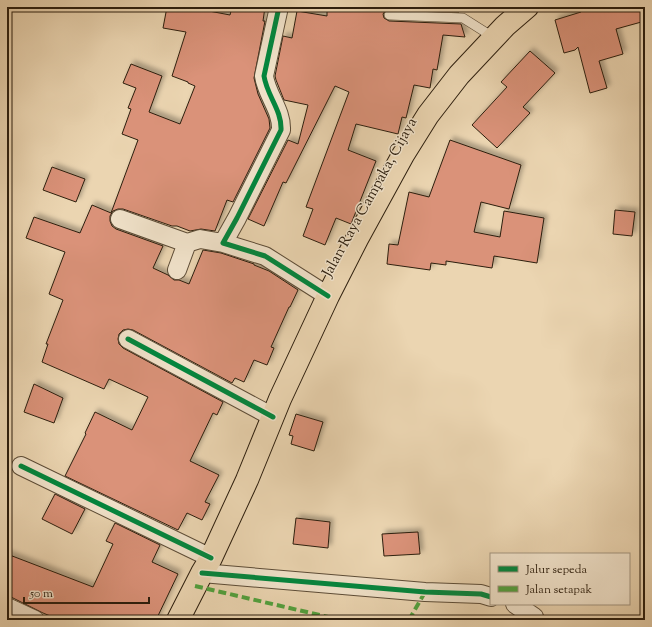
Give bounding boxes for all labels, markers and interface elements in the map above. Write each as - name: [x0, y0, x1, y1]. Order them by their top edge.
- street label: Jalan Raya Campaka, Cijaya: [317, 114, 423, 282]
- legend: [490, 553, 630, 605]
- text: Jalur sepeda: [525, 561, 587, 579]
- scale bar: [24, 579, 149, 605]
- text: Jalan setapak: [525, 581, 592, 599]
- text: 50 m: [29, 585, 53, 603]

